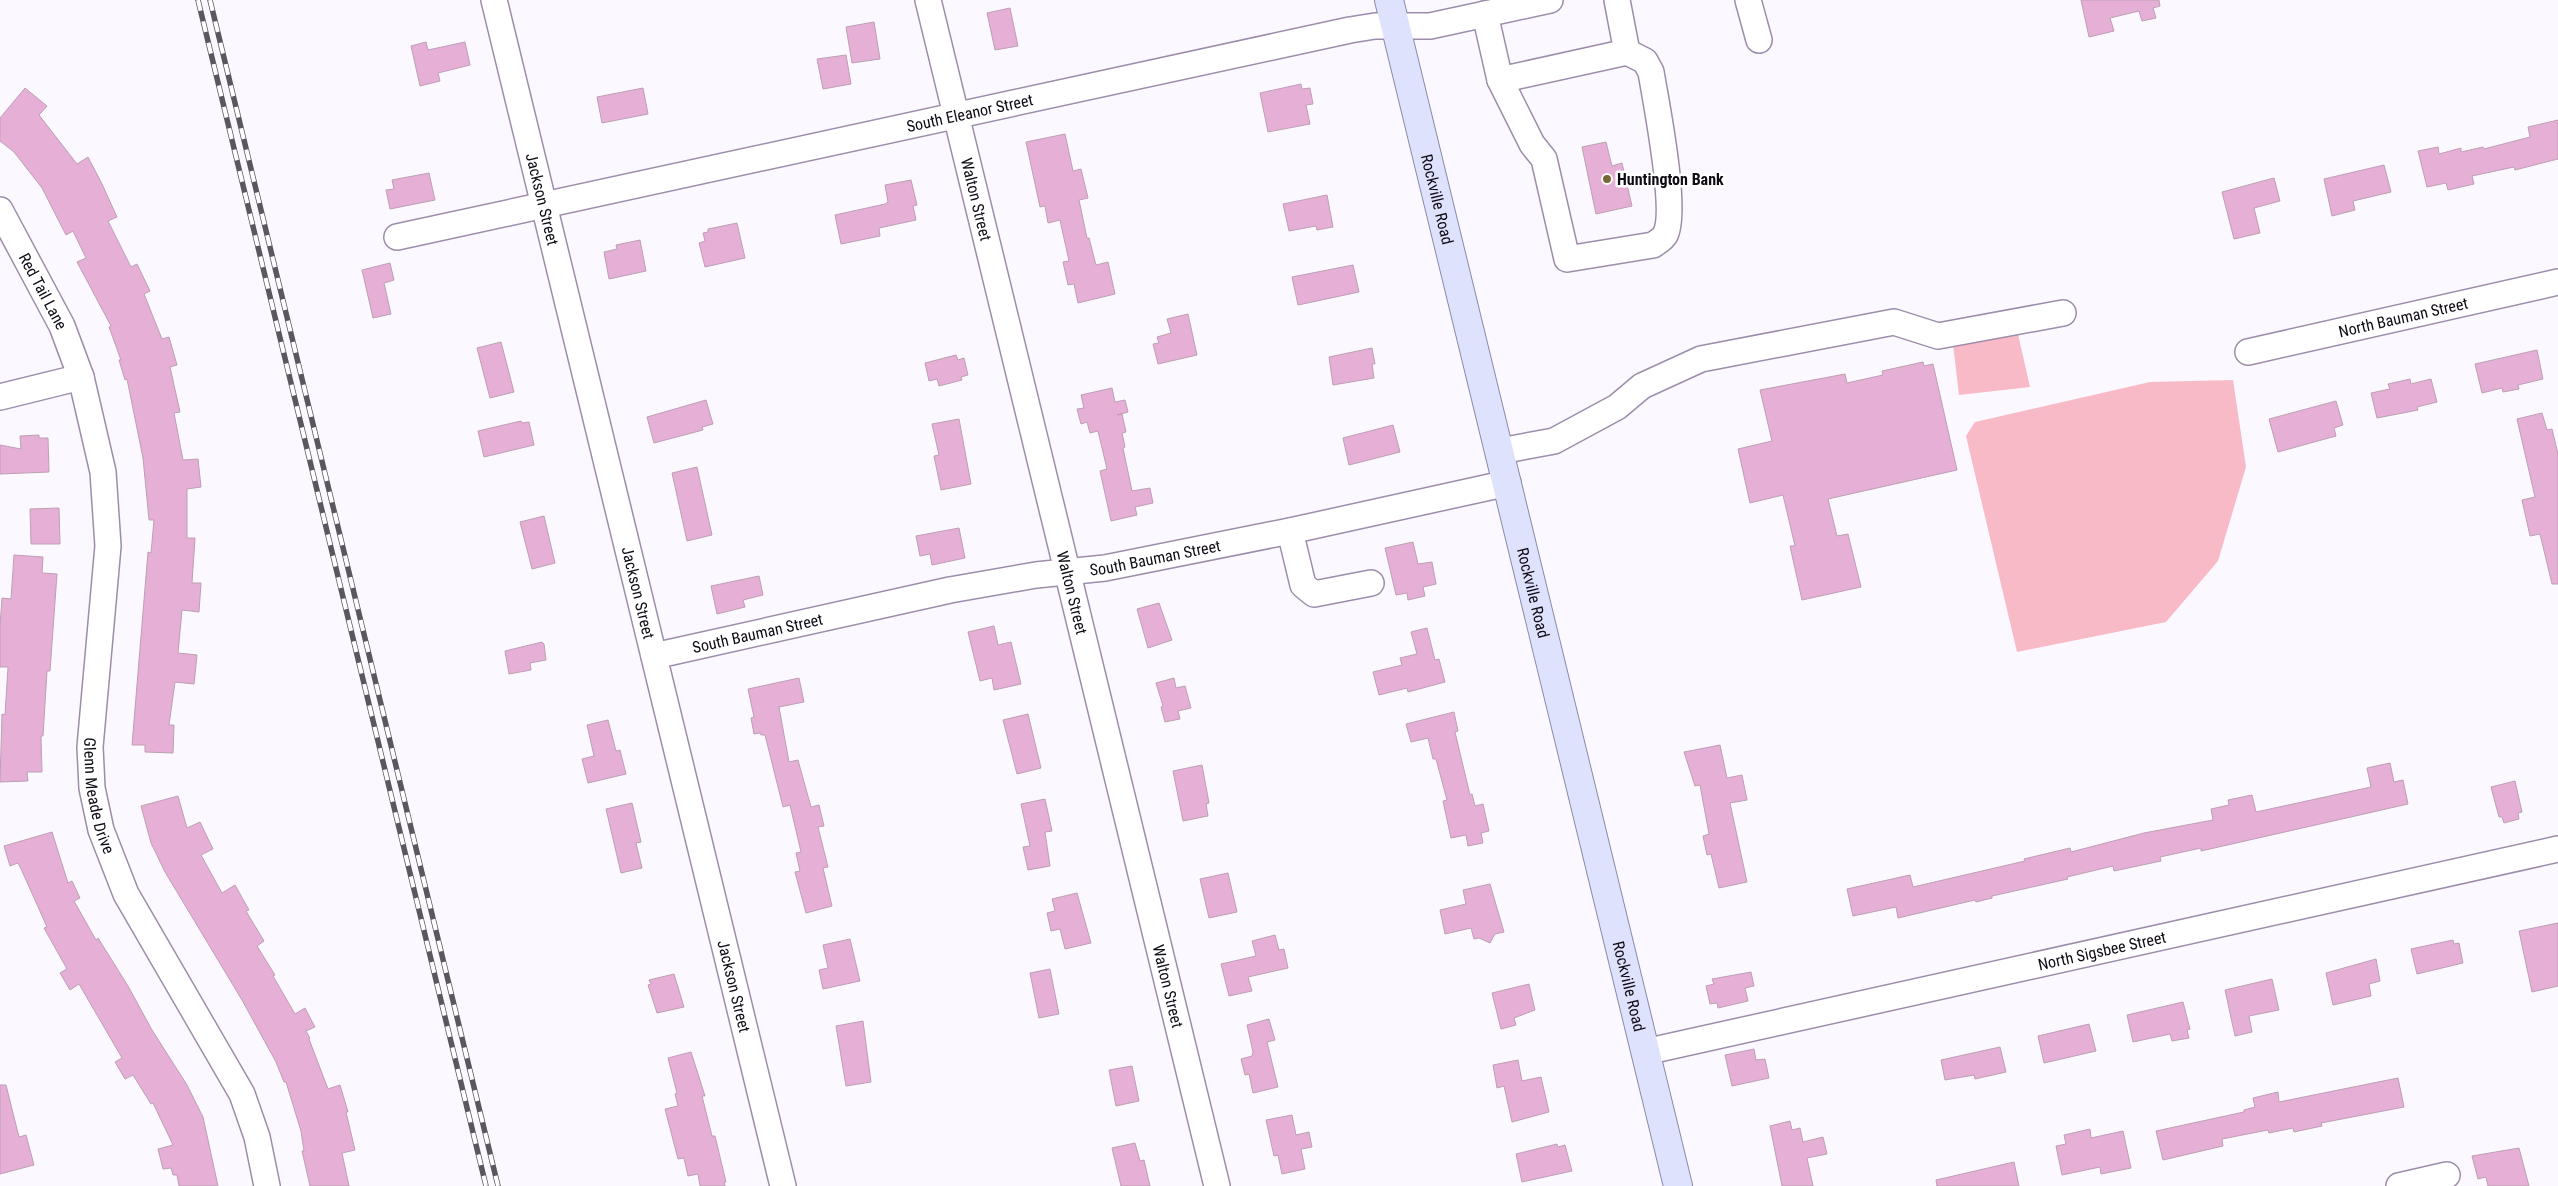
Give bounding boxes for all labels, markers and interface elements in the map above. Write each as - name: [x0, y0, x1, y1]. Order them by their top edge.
- street label: South Eleanor Street: [905, 90, 1035, 136]
- street label: Jackson Street: [522, 151, 563, 247]
- street label: Rockville Road: [1417, 152, 1458, 246]
- street label: Walton Street: [957, 156, 996, 243]
- place label: Huntington Bank: [1617, 170, 1724, 189]
- marker: Huntington Bank: [1601, 173, 1613, 185]
- street label: Red Tail Lane: [15, 250, 72, 333]
- street label: North Bauman Street: [2337, 293, 2470, 341]
- street label: South Bauman Street: [1089, 536, 1222, 579]
- street label: Jackson Street: [618, 545, 659, 641]
- street label: Rockville Road: [1513, 546, 1554, 640]
- street label: Walton Street: [1053, 549, 1092, 636]
- street label: South Bauman Street: [690, 609, 825, 657]
- street label: Glenn Meade Drive: [81, 737, 119, 856]
- street label: North Sigsbee Street: [2036, 927, 2168, 974]
- street label: Jackson Street: [714, 938, 755, 1034]
- street label: Rockville Road: [1609, 939, 1649, 1033]
- street label: Walton Street: [1149, 943, 1188, 1030]

